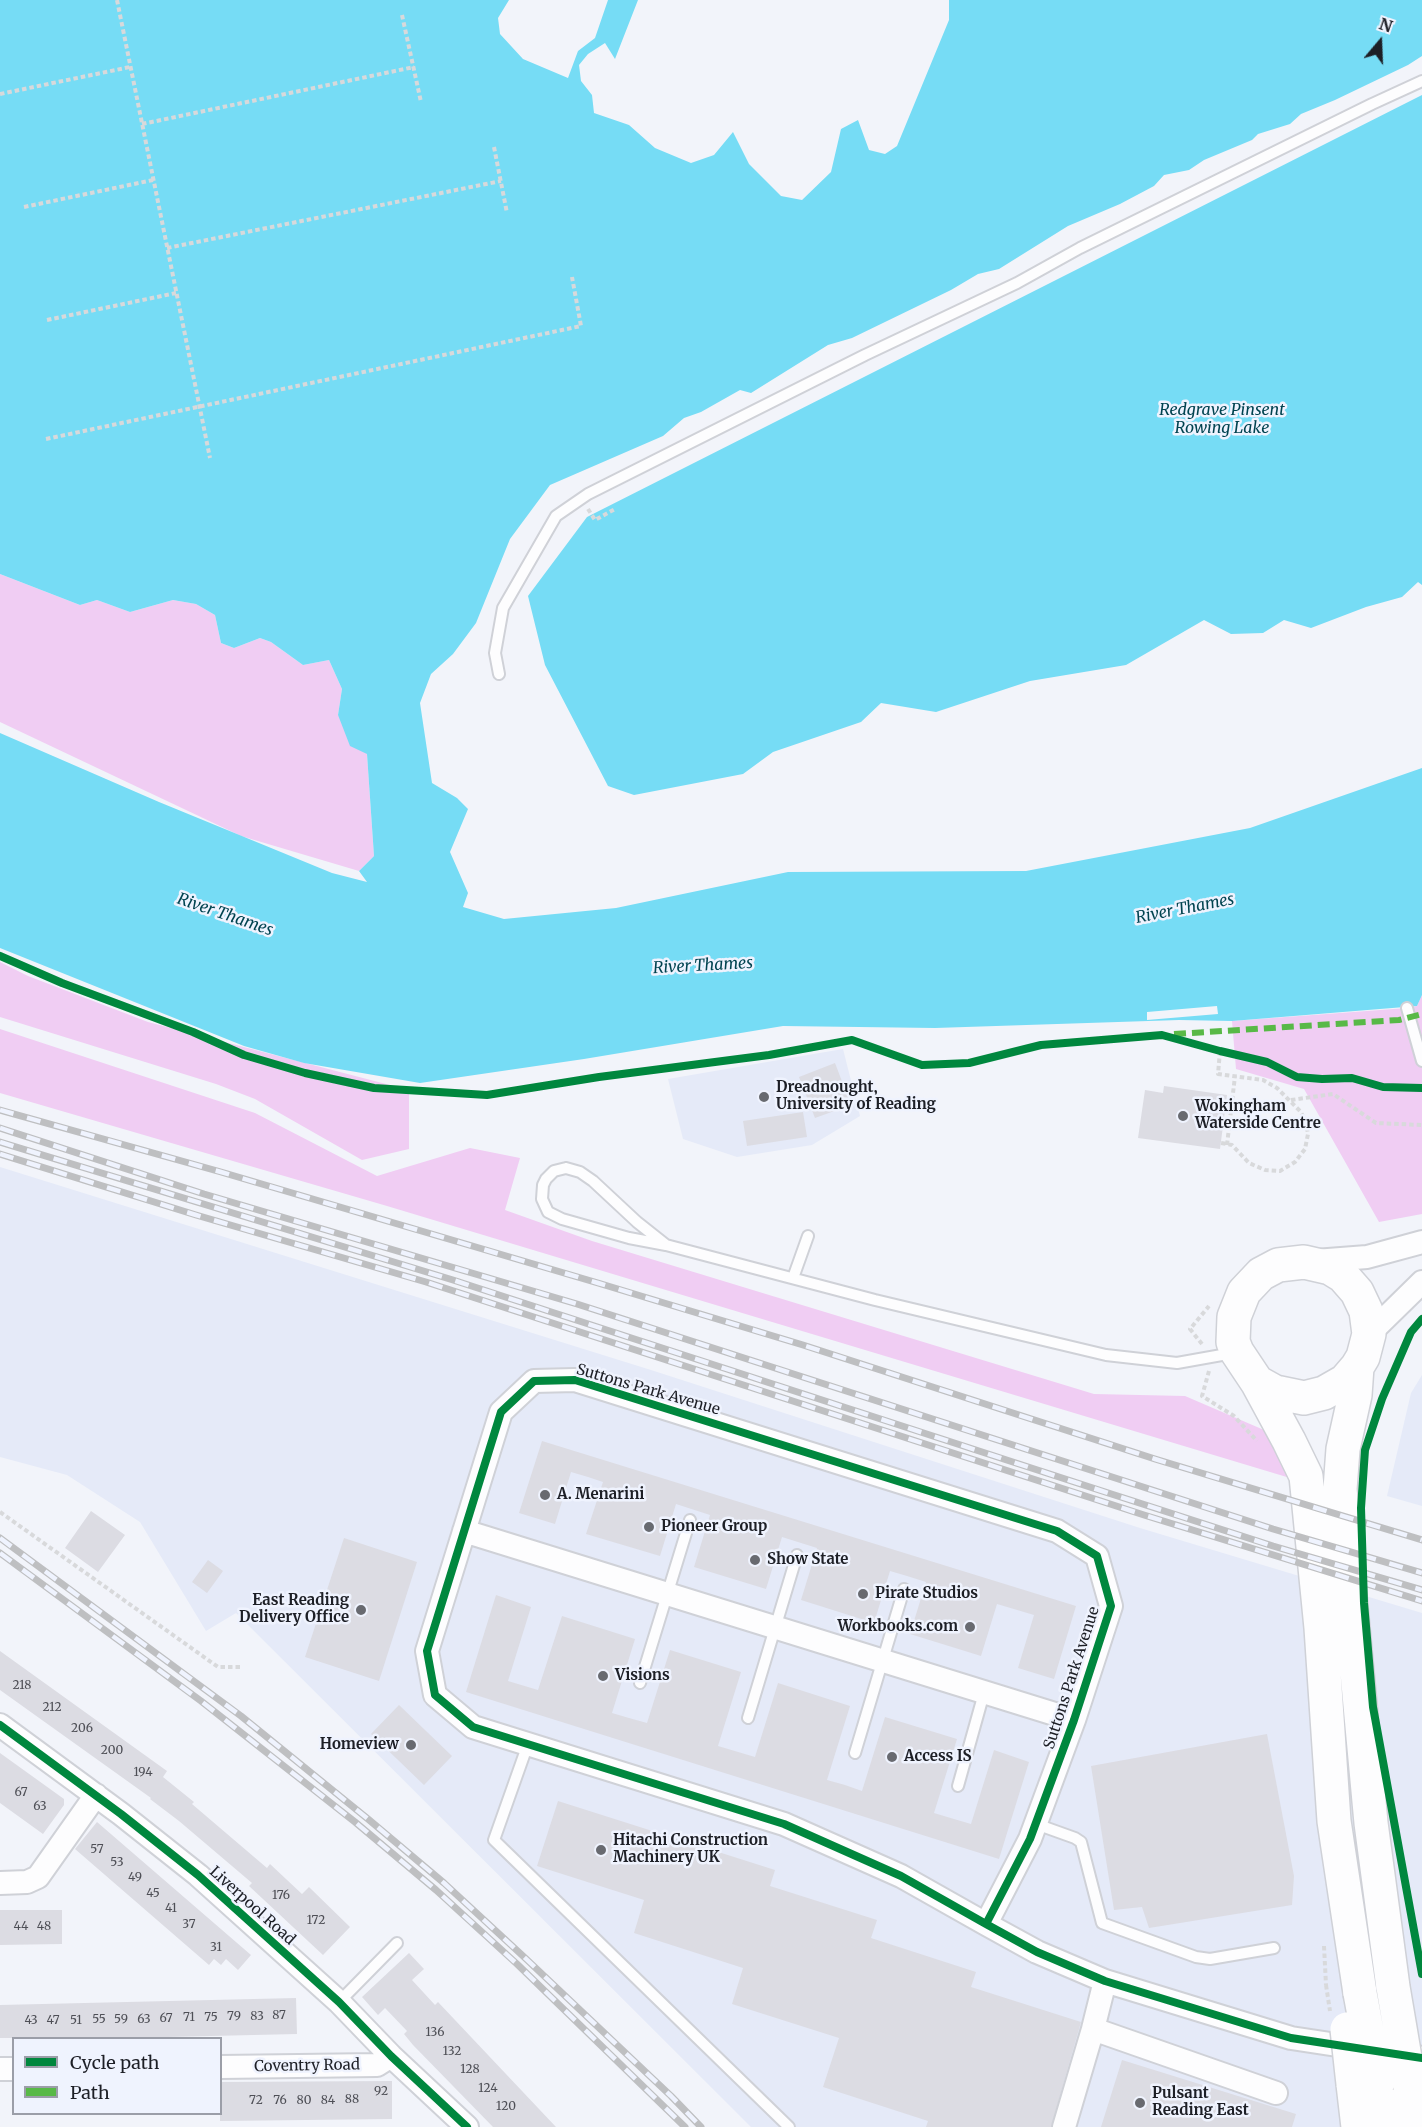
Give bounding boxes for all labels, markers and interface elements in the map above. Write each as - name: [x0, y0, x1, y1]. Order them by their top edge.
- north arrow: [1350, 12, 1410, 72]
- text: N: [1377, 13, 1395, 36]
- water label: Redgrave Pinsent Rowing Lake: [1159, 400, 1285, 438]
- water label: River Thames: [175, 890, 275, 940]
- water label: River Thames: [1134, 890, 1236, 928]
- water label: River Thames: [653, 954, 753, 978]
- place label: Dreadnought, University of Reading: [776, 1079, 936, 1114]
- marker: Dreadnought, University of Reading: [757, 1090, 771, 1104]
- place label: Wokingham Waterside Centre: [1195, 1098, 1321, 1133]
- marker: Wokingham Waterside Centre: [1176, 1109, 1190, 1123]
- street label: Suttons Park Avenue: [574, 1361, 722, 1419]
- place label: A. Menarini: [557, 1486, 644, 1504]
- marker: A. Menarini: [538, 1488, 552, 1502]
- place label: Pioneer Group: [661, 1518, 767, 1536]
- marker: Pioneer Group: [642, 1520, 656, 1534]
- place label: Show State: [767, 1551, 848, 1569]
- marker: Show State: [748, 1553, 762, 1567]
- place label: Pirate Studios: [875, 1585, 978, 1603]
- marker: Pirate Studios: [856, 1587, 870, 1601]
- place label: East Reading Delivery Office: [239, 1592, 349, 1627]
- marker: East Reading Delivery Office: [354, 1603, 368, 1617]
- street label: Suttons Park Avenue: [1040, 1605, 1104, 1751]
- place label: Workbooks.com: [838, 1618, 958, 1636]
- marker: Workbooks.com: [963, 1620, 977, 1634]
- place label: Visions: [615, 1667, 670, 1685]
- marker: Visions: [596, 1669, 610, 1683]
- house number: 218: [13, 1679, 31, 1693]
- house number: 212: [42, 1701, 62, 1715]
- house number: 206: [71, 1722, 93, 1736]
- place label: Homeview: [320, 1736, 399, 1754]
- marker: Homeview: [404, 1738, 418, 1752]
- house number: 200: [101, 1744, 123, 1758]
- place label: Access IS: [904, 1748, 972, 1766]
- marker: Access IS: [885, 1750, 899, 1764]
- house number: 194: [133, 1766, 153, 1780]
- house number: 67: [14, 1786, 28, 1800]
- house number: 63: [33, 1800, 47, 1814]
- place label: Hitachi Construction Machinery UK: [613, 1832, 768, 1867]
- house number: 57: [90, 1843, 104, 1857]
- marker: Hitachi Construction Machinery UK: [594, 1843, 608, 1857]
- house number: 53: [110, 1856, 124, 1870]
- street label: Liverpool Road: [206, 1863, 298, 1949]
- house number: 49: [128, 1871, 142, 1885]
- house number: 45: [146, 1887, 160, 1901]
- house number: 176: [272, 1889, 290, 1903]
- house number: 41: [165, 1902, 177, 1916]
- house number: 172: [307, 1914, 325, 1928]
- house number: 37: [182, 1918, 196, 1932]
- house number: 44: [14, 1920, 28, 1934]
- house number: 48: [37, 1920, 51, 1934]
- house number: 31: [210, 1941, 222, 1955]
- house number: 87: [272, 2009, 286, 2023]
- house number: 79: [227, 2010, 241, 2024]
- house number: 83: [250, 2010, 264, 2024]
- house number: 71: [183, 2011, 195, 2025]
- house number: 75: [204, 2011, 218, 2025]
- house number: 67: [159, 2012, 173, 2026]
- house number: 55: [92, 2013, 106, 2027]
- house number: 59: [114, 2013, 128, 2027]
- house number: 63: [137, 2013, 151, 2027]
- house number: 43: [24, 2014, 38, 2028]
- house number: 47: [46, 2014, 60, 2028]
- house number: 51: [70, 2014, 82, 2028]
- house number: 136: [425, 2026, 445, 2040]
- legend: [12, 2037, 222, 2115]
- house number: 132: [443, 2045, 461, 2059]
- text: Cycle path: [70, 2051, 159, 2074]
- street label: Coventry Road: [254, 2056, 360, 2076]
- house number: 128: [460, 2063, 480, 2077]
- text: Path: [70, 2081, 110, 2104]
- house number: 124: [478, 2082, 498, 2096]
- house number: 92: [374, 2085, 388, 2099]
- place label: Pulsant Reading East: [1152, 2085, 1249, 2120]
- house number: 88: [345, 2093, 359, 2107]
- house number: 72: [249, 2094, 263, 2108]
- house number: 76: [273, 2094, 287, 2108]
- house number: 80: [297, 2094, 311, 2108]
- house number: 84: [321, 2094, 335, 2108]
- marker: Pulsant Reading East: [1133, 2096, 1147, 2110]
- house number: 120: [496, 2100, 516, 2114]

